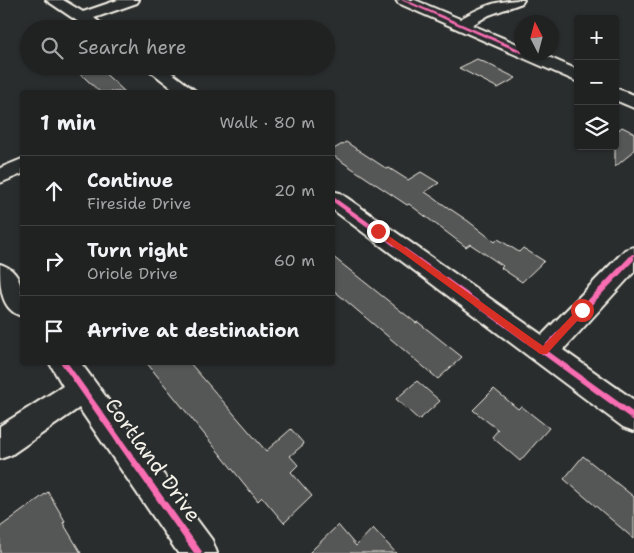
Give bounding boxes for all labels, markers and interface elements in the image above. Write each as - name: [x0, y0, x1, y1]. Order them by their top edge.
- north arrow: [514, 15, 559, 60]
- map controls: [574, 15, 619, 150]
- button: +: [574, 15, 619, 60]
- search box: [20, 20, 335, 75]
- icon: search: [38, 34, 66, 62]
- text: Search here: [78, 35, 187, 60]
- button: −: [574, 60, 619, 105]
- button: layers: [574, 105, 619, 150]
- text: 1 min: [40, 109, 96, 137]
- text: Walk · 80 m: [220, 112, 315, 133]
- text: Continue: [87, 168, 173, 193]
- icon: ahead: [40, 177, 68, 205]
- text: 20 m: [274, 180, 315, 201]
- text: Fireside Drive: [87, 193, 191, 214]
- route end: [367, 220, 390, 243]
- text: Turn right: [87, 238, 188, 263]
- icon: right: [40, 247, 68, 275]
- text: 60 m: [274, 250, 315, 271]
- text: Oriole Drive: [87, 263, 178, 284]
- route start: [571, 299, 594, 322]
- icon: arrive: [40, 317, 68, 345]
- text: Arrive at destination: [87, 318, 299, 343]
- street label: Cortland Drive: [98, 392, 208, 528]

